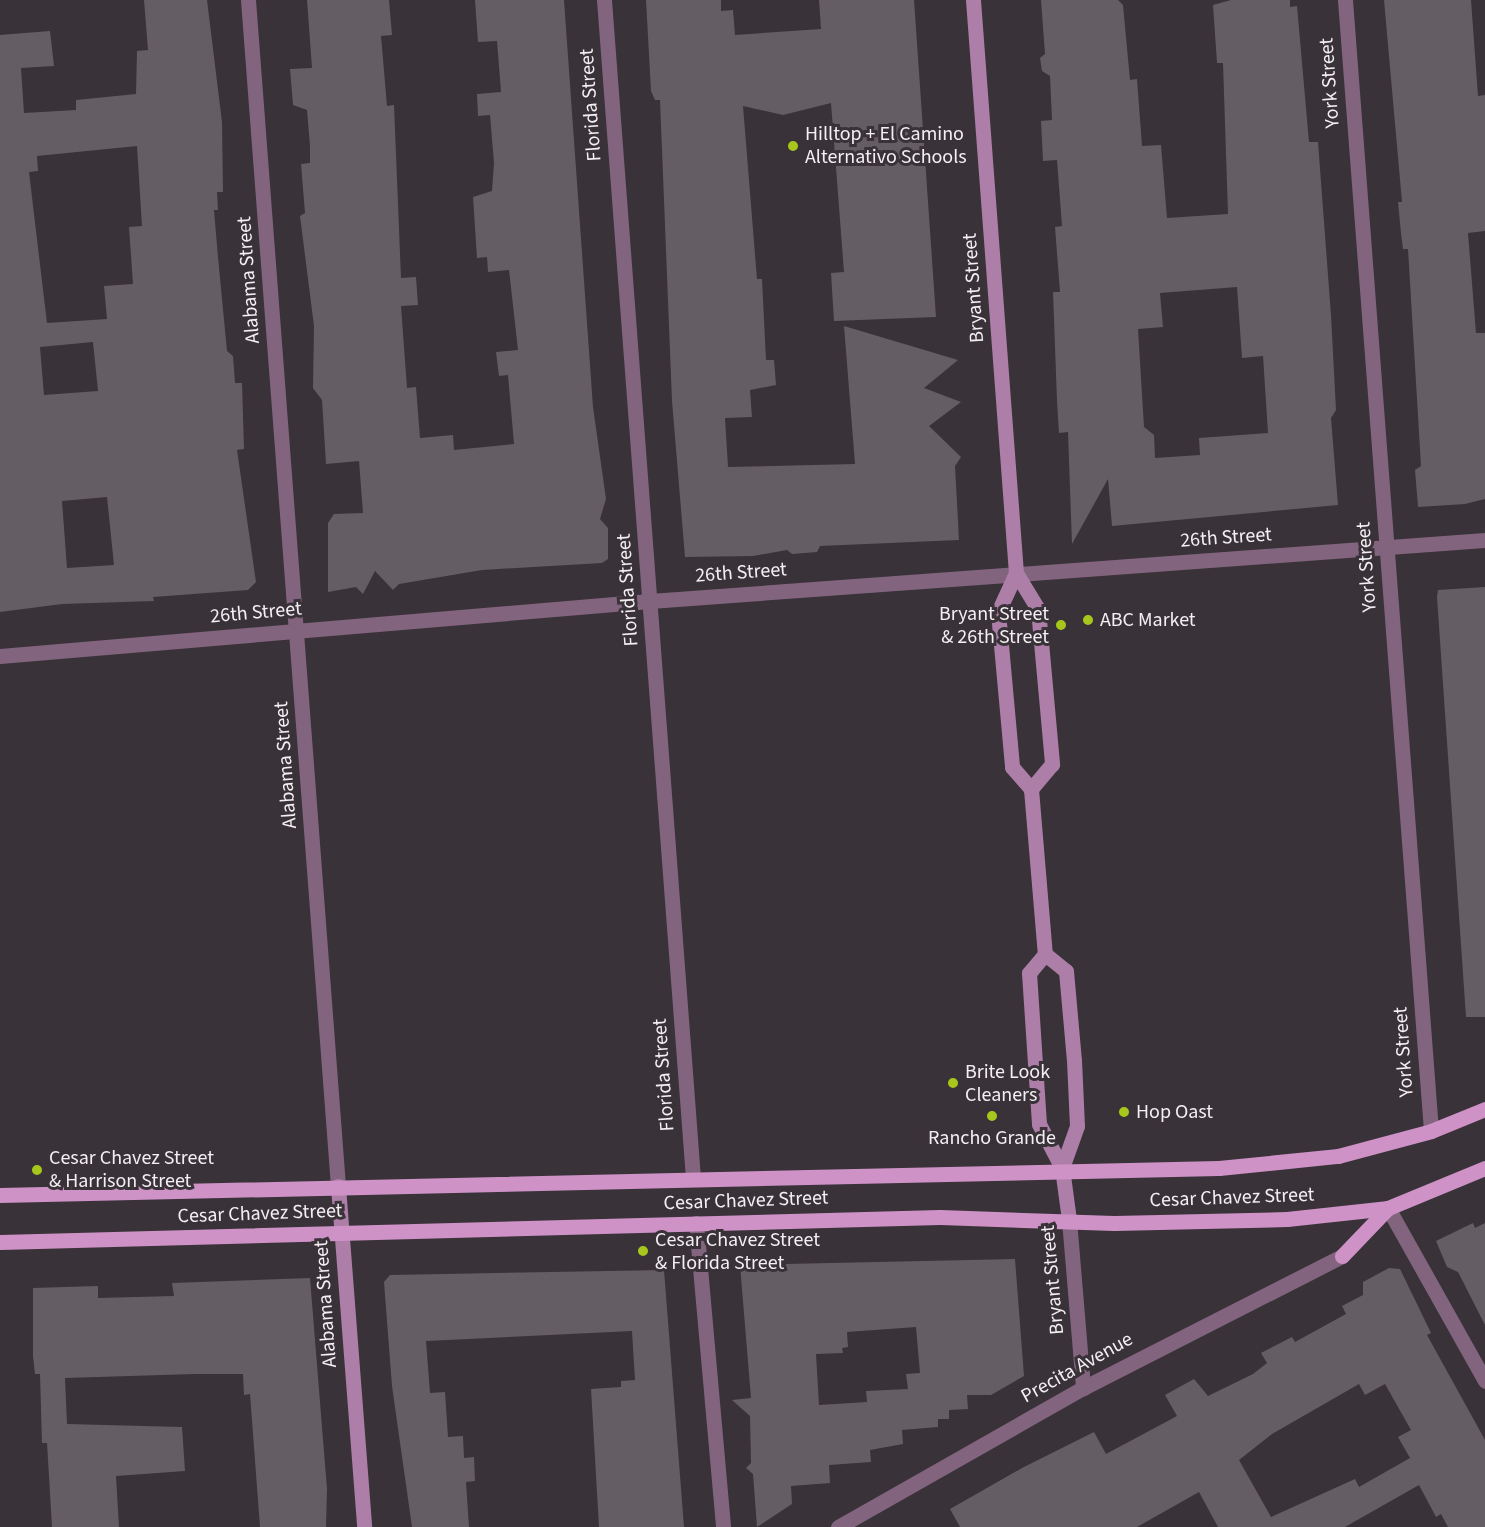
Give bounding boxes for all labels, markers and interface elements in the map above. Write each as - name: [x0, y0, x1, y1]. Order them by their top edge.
- street label: York Street: [1315, 37, 1345, 129]
- street label: Florida Street: [575, 48, 607, 162]
- place label: Hilltop + El Camino Alternativo Schools: [805, 122, 967, 169]
- marker: Hilltop + El Camino Alternativo Schools: [786, 139, 800, 153]
- street label: Alabama Street: [233, 215, 265, 345]
- street label: Bryant Street: [958, 232, 990, 344]
- street label: York Street: [1352, 521, 1382, 613]
- street label: 26th Street: [1179, 523, 1273, 553]
- street label: Florida Street: [612, 533, 644, 647]
- street label: 26th Street: [694, 558, 788, 588]
- street label: 26th Street: [209, 597, 303, 629]
- place label: Bryant Street & 26th Street: [939, 602, 1049, 649]
- place label: ABC Market: [1100, 608, 1196, 632]
- marker: ABC Market: [1081, 613, 1095, 627]
- marker: Bryant Street & 26th Street: [1054, 618, 1068, 632]
- street label: Alabama Street: [270, 700, 302, 830]
- street label: York Street: [1389, 1006, 1419, 1098]
- street label: Florida Street: [648, 1018, 680, 1132]
- place label: Brite Look Cleaners: [965, 1060, 1050, 1107]
- marker: Brite Look Cleaners: [946, 1076, 960, 1090]
- place label: Hop Oast: [1136, 1100, 1213, 1124]
- marker: Hop Oast: [1117, 1105, 1131, 1119]
- marker: Rancho Grande: [985, 1109, 999, 1123]
- place label: Rancho Grande: [928, 1126, 1056, 1150]
- place label: Cesar Chavez Street & Harrison Street: [49, 1146, 214, 1193]
- marker: Cesar Chavez Street & Harrison Street: [30, 1163, 44, 1177]
- street label: Cesar Chavez Street: [1149, 1183, 1315, 1213]
- street label: Cesar Chavez Street: [663, 1186, 829, 1216]
- street label: Cesar Chavez Street: [177, 1199, 343, 1229]
- street label: Bryant Street: [1036, 1224, 1070, 1336]
- place label: Cesar Chavez Street & Florida Street: [655, 1228, 820, 1275]
- street label: Alabama Street: [310, 1239, 342, 1369]
- marker: Cesar Chavez Street & Florida Street: [636, 1244, 650, 1258]
- street label: Precita Avenue: [1017, 1327, 1137, 1409]

